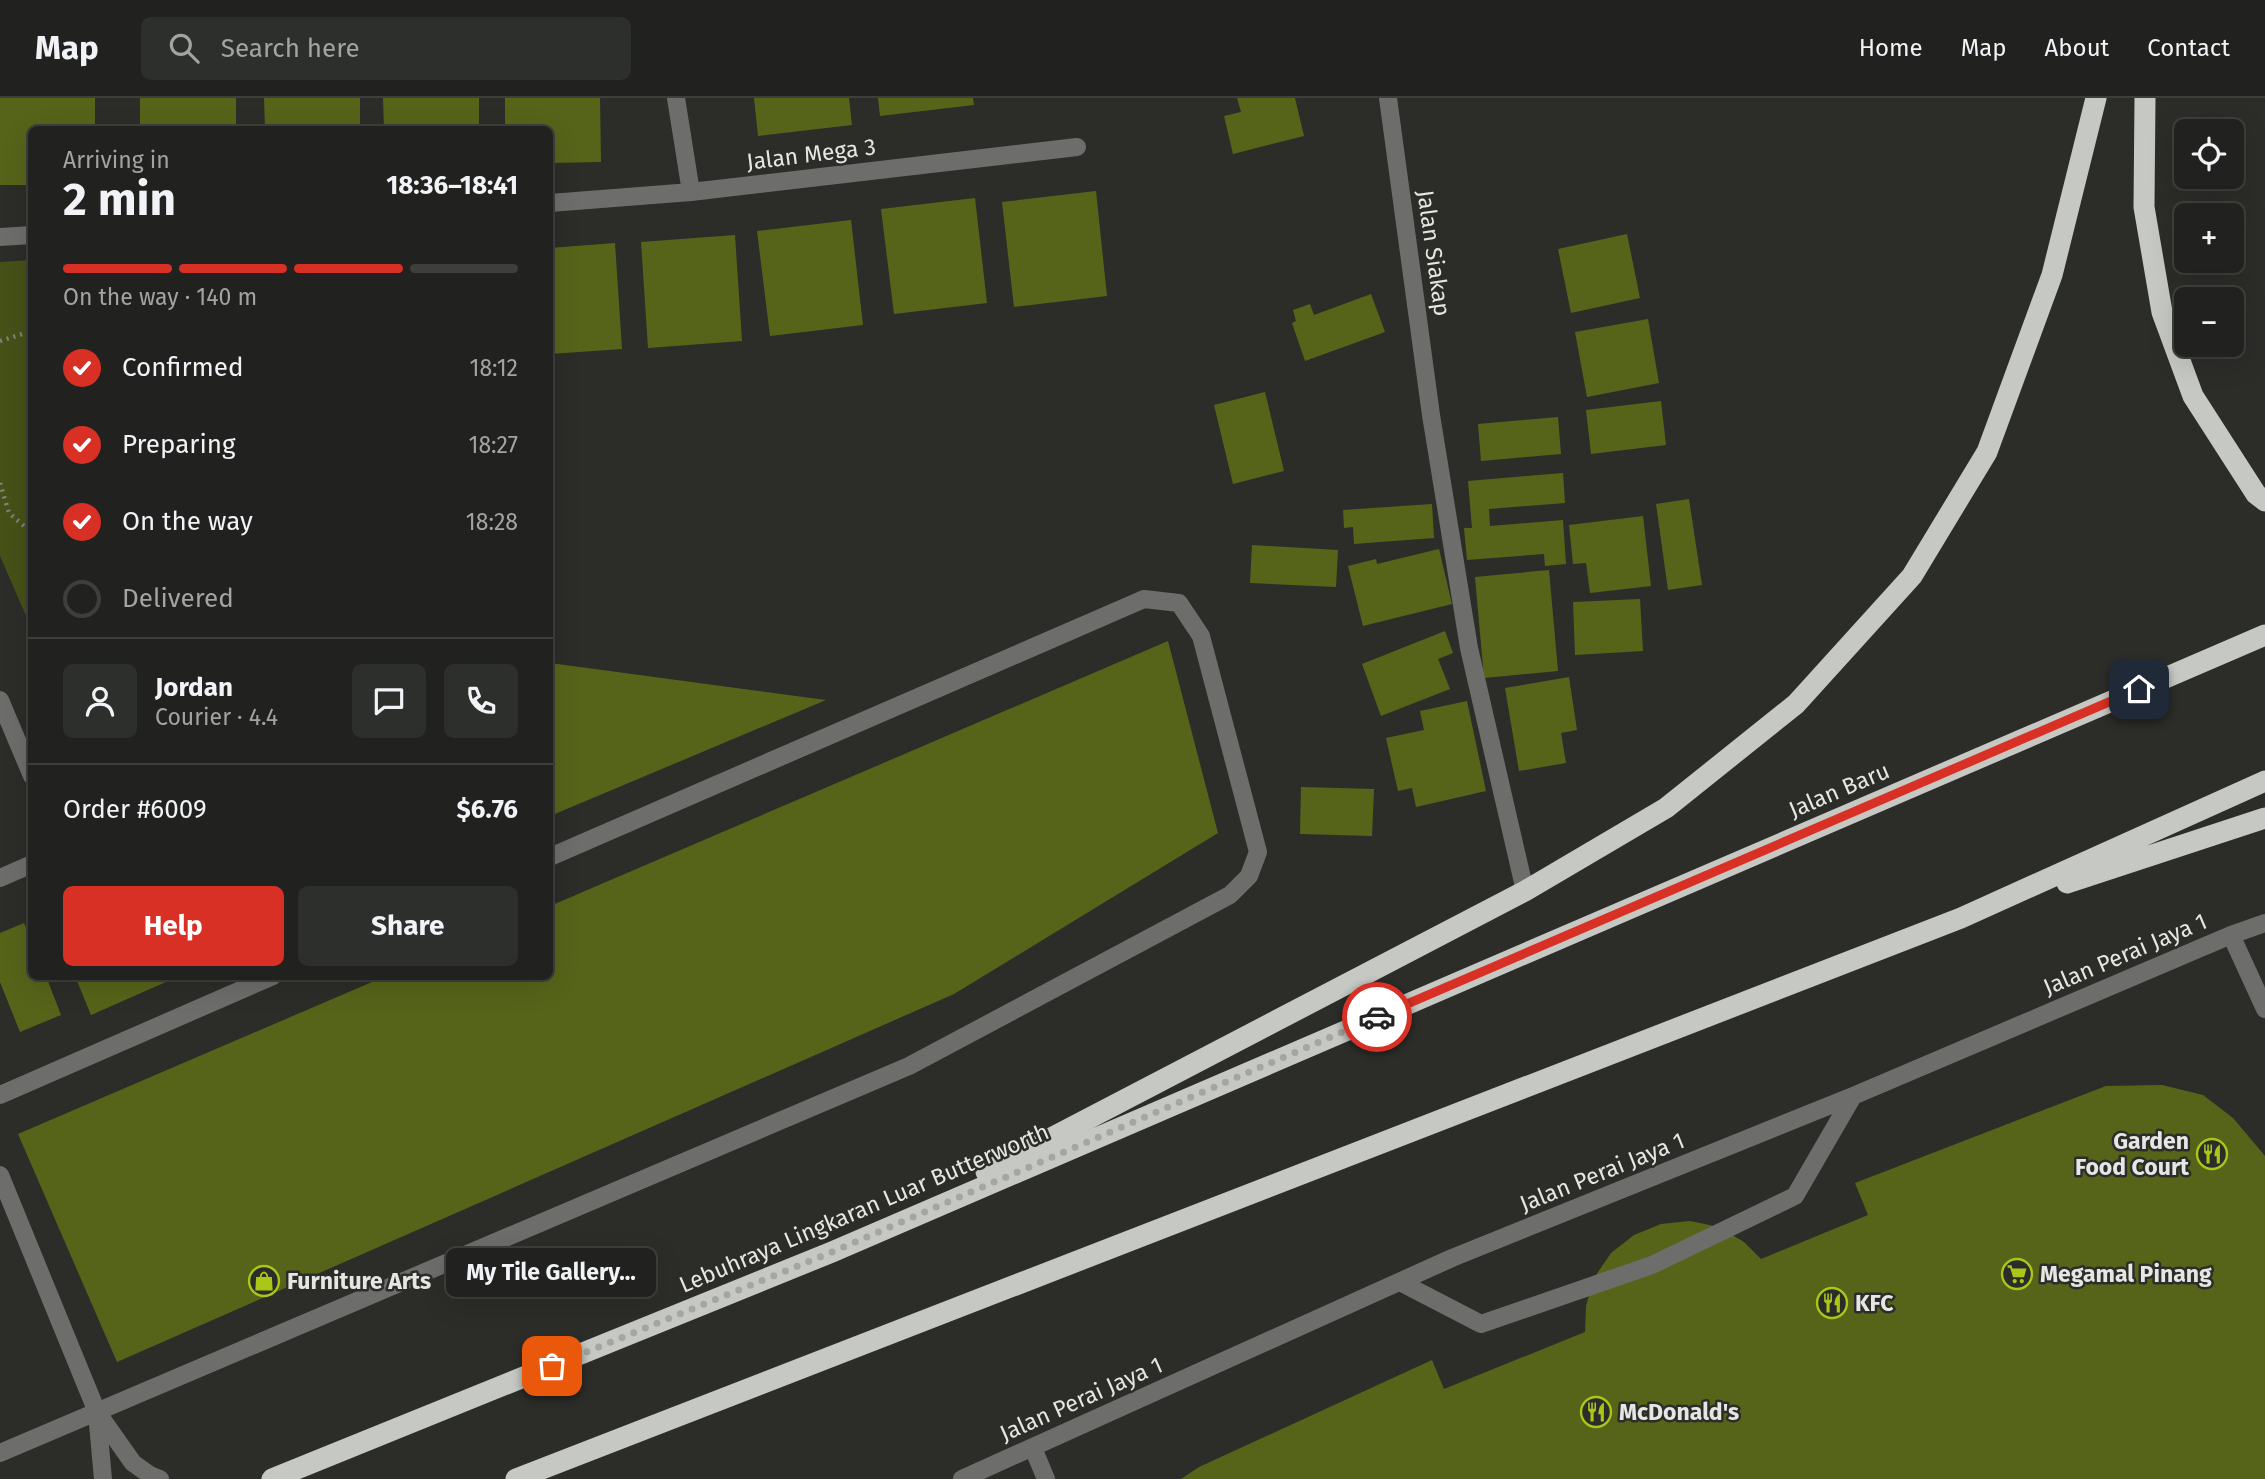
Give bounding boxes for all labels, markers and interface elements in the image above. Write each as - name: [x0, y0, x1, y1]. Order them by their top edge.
- search box: [141, 17, 631, 80]
- text: Map: [35, 28, 99, 68]
- icon: search: [165, 29, 203, 67]
- text: Search here: [221, 33, 360, 64]
- text: Home: [1859, 34, 1923, 62]
- text: Map: [1961, 34, 2007, 62]
- text: About: [2045, 34, 2109, 62]
- text: Contact: [2147, 34, 2230, 62]
- map controls: [2174, 119, 2244, 357]
- button: locate: [2174, 119, 2244, 189]
- street label: Jalan Mega 3: [745, 132, 877, 176]
- text: Arriving in: [63, 146, 170, 174]
- text: 18:36–18:41: [386, 170, 518, 201]
- text: 2 min: [63, 172, 176, 227]
- street label: Jalan Siakap: [1411, 188, 1457, 318]
- button: +: [2174, 203, 2244, 273]
- text: On the way · 140 m: [63, 283, 257, 311]
- button: −: [2174, 287, 2244, 357]
- icon: check: [63, 349, 101, 387]
- text: Confirmed: [122, 352, 243, 383]
- text: 18:12: [469, 354, 518, 382]
- icon: check: [63, 426, 101, 464]
- text: Preparing: [122, 429, 235, 460]
- text: 18:27: [468, 431, 518, 459]
- icon: check: [63, 503, 101, 541]
- text: On the way: [122, 506, 253, 537]
- text: 18:28: [466, 508, 518, 536]
- text: Delivered: [122, 583, 234, 614]
- pin: [2109, 659, 2169, 719]
- button: person: [63, 664, 137, 738]
- button: chat: [352, 664, 426, 738]
- button: phone: [444, 664, 518, 738]
- icon: home: [2120, 670, 2158, 708]
- text: Jordan: [155, 672, 233, 703]
- text: Courier · 4.4: [155, 703, 278, 731]
- street label: Jalan Baru: [1784, 756, 1894, 824]
- text: Order #6009: [63, 794, 207, 825]
- text: $6.76: [456, 794, 518, 825]
- button: Help: [63, 886, 284, 966]
- button: Share: [298, 886, 518, 966]
- street label: Jalan Perai Jaya 1: [2039, 907, 2211, 1001]
- courier: [1342, 982, 1412, 1052]
- icon: car: [1358, 998, 1396, 1036]
- street label: Lebuhraya Lingkaran Luar Butterworth: [675, 1117, 1053, 1299]
- street label: Jalan Perai Jaya 1: [1516, 1126, 1688, 1218]
- place label: Garden Food Court: [2075, 1127, 2190, 1181]
- restaurant icon: Garden Food Court: [2195, 1137, 2229, 1171]
- callout: My Tile Gallery...: [447, 1247, 657, 1296]
- supermarket icon: Megamal Pinang: [2000, 1257, 2034, 1291]
- text: My Tile Gallery...: [466, 1258, 636, 1286]
- place label: Megamal Pinang: [2040, 1260, 2212, 1288]
- shop icon: Furniture Arts: [247, 1264, 281, 1298]
- place label: Furniture Arts: [287, 1267, 431, 1295]
- restaurant icon: KFC: [1815, 1286, 1849, 1320]
- place label: KFC: [1855, 1289, 1894, 1317]
- pin: [522, 1336, 582, 1396]
- icon: bag: [533, 1347, 571, 1385]
- street label: Jalan Perai Jaya 1: [995, 1351, 1167, 1447]
- restaurant icon: McDonald's: [1579, 1395, 1613, 1429]
- place label: McDonald's: [1619, 1398, 1739, 1426]

